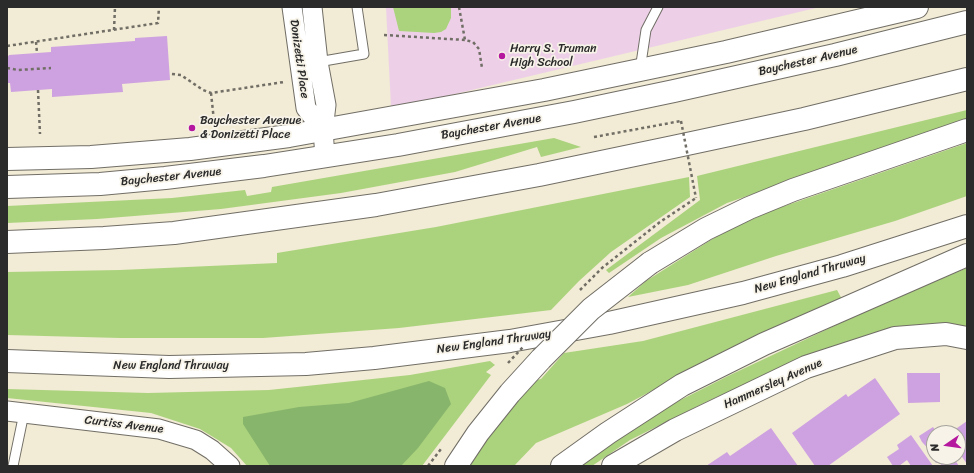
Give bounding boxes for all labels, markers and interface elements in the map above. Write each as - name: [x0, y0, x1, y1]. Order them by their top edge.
- street label: Donizetti Place: [286, 19, 312, 99]
- place label: Harry S. Truman High School: [510, 42, 597, 70]
- street label: Baychester Avenue: [757, 43, 859, 79]
- marker: Harry S. Truman High School: [497, 51, 507, 61]
- street label: Baychester Avenue: [440, 111, 542, 143]
- place label: Baychester Avenue & Donizetti Place: [200, 114, 301, 142]
- marker: Baychester Avenue & Donizetti Place: [187, 123, 197, 133]
- street label: Baychester Avenue: [120, 165, 222, 189]
- street label: New England Thruway: [753, 251, 867, 297]
- street label: New England Thruway: [436, 327, 552, 357]
- street label: Hammersley Avenue: [722, 356, 824, 412]
- street label: New England Thruway: [113, 359, 229, 373]
- street label: Curtiss Avenue: [84, 413, 164, 437]
- north arrow: [926, 425, 966, 465]
- text: N: [925, 442, 945, 453]

